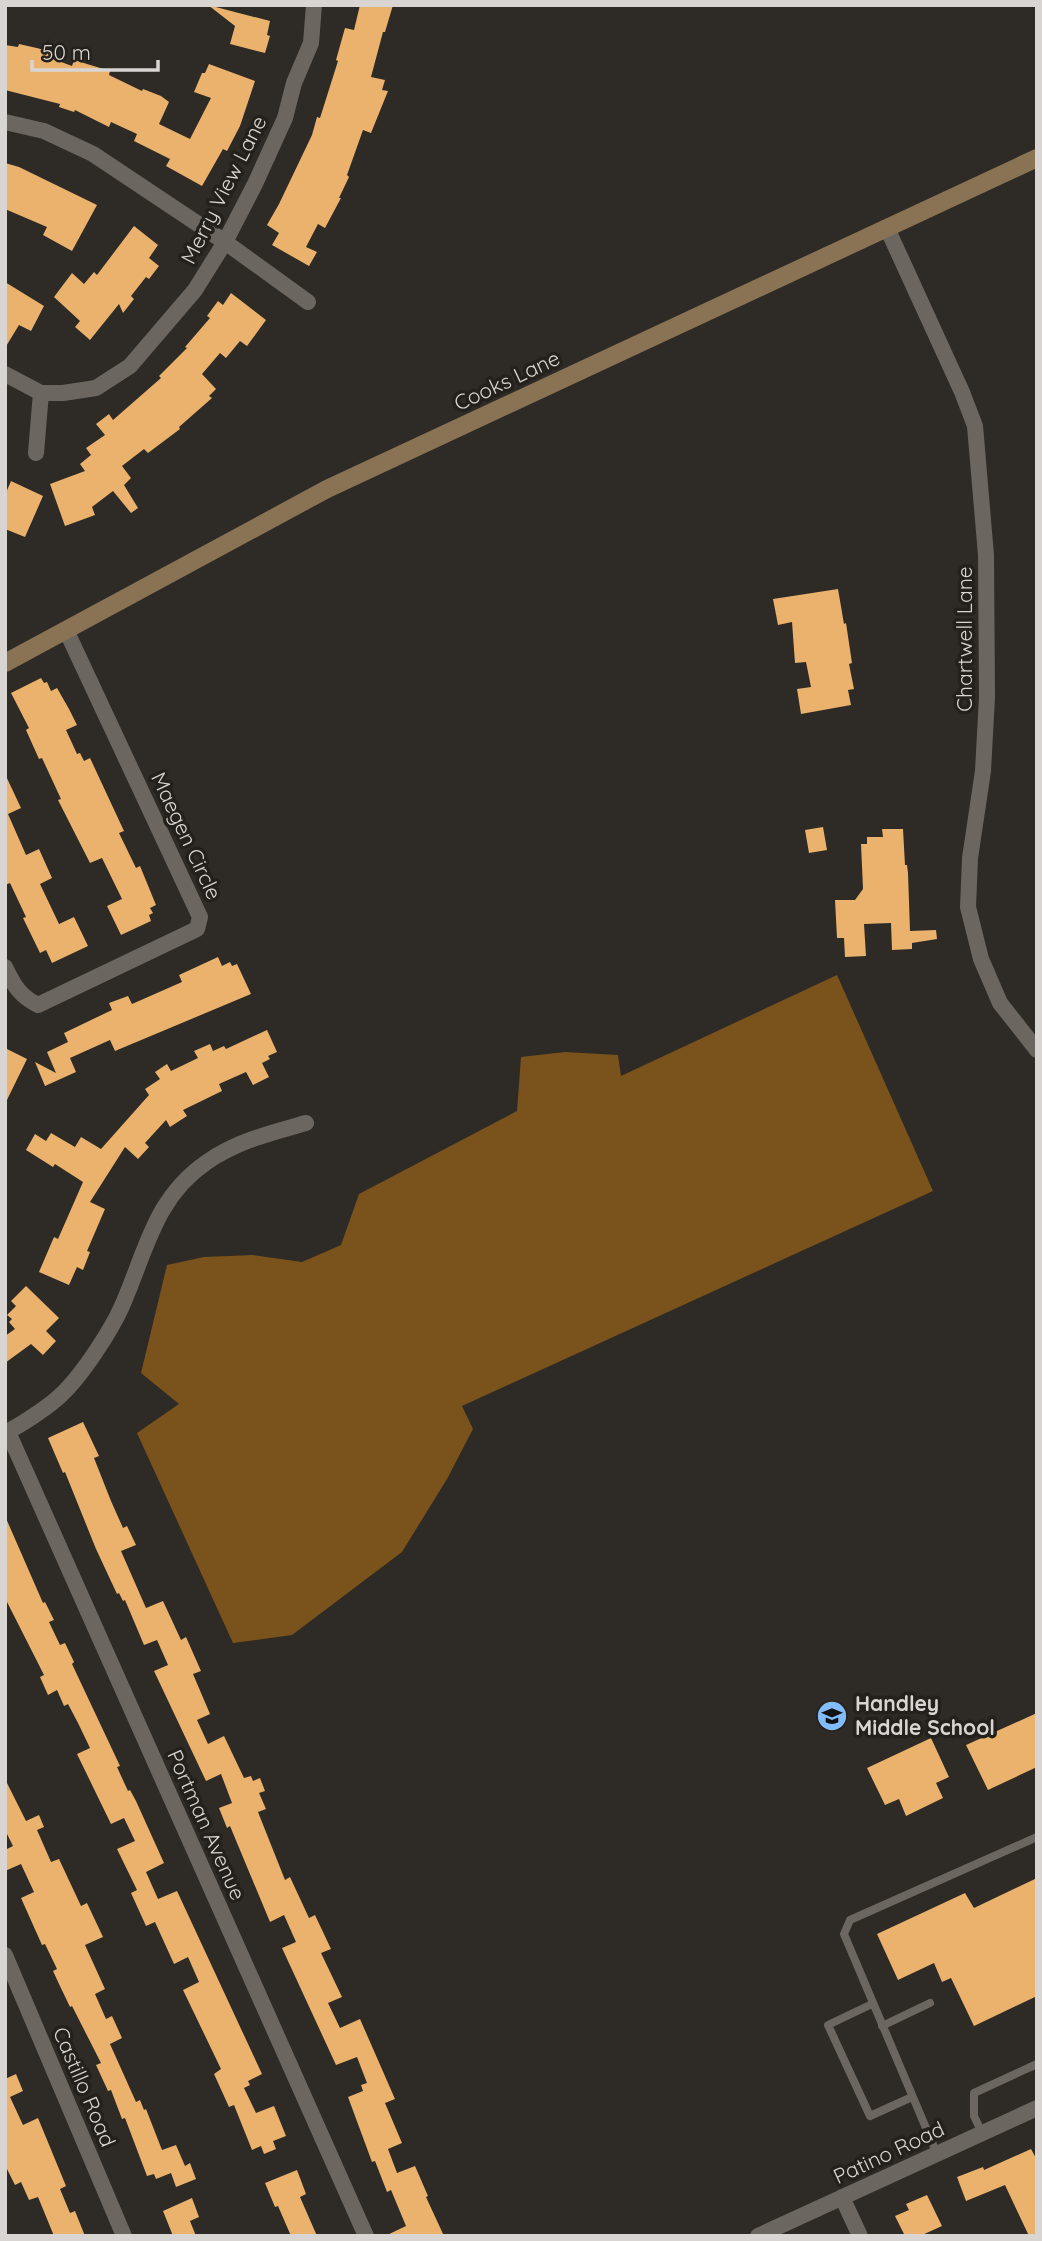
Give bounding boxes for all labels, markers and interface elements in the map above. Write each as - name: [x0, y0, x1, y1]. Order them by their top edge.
- scale bar: [32, 28, 158, 72]
- text: 50 m: [42, 39, 91, 65]
- street label: Merry View Lane: [175, 111, 272, 268]
- street label: Cooks Lane: [450, 344, 564, 416]
- street label: Chartwell Lane: [951, 566, 977, 712]
- street label: Maegen Circle: [146, 768, 228, 903]
- place label: Handley Middle School: [855, 1690, 995, 1740]
- school or university icon: Handley Middle School: [815, 1699, 849, 1733]
- street label: Portman Avenue: [162, 1745, 252, 1904]
- street label: Castillo Road: [48, 2023, 122, 2151]
- street label: Patino Road: [829, 2115, 948, 2189]

